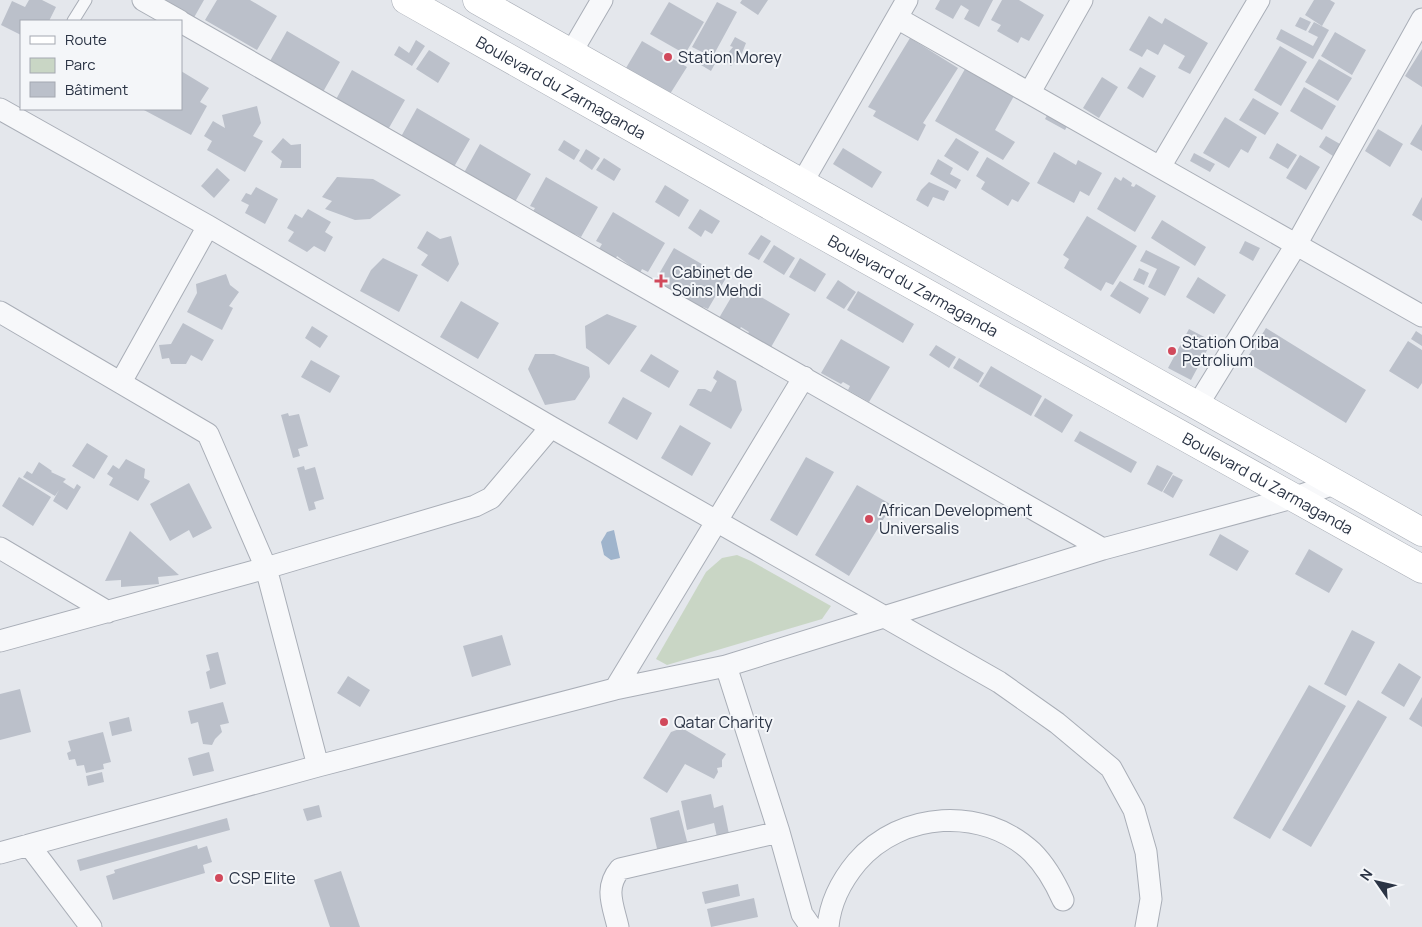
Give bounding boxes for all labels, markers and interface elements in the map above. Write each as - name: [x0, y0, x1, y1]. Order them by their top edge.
- legend: [20, 20, 182, 110]
- text: Route: [65, 29, 107, 50]
- street label: Boulevard du Zarmaganda: [472, 31, 650, 144]
- place label: Station Morey: [678, 46, 782, 68]
- marker: Station Morey: [662, 51, 674, 63]
- text: Parc: [65, 54, 96, 75]
- text: Bâtiment: [65, 79, 128, 100]
- street label: Boulevard du Zarmaganda: [824, 229, 1002, 342]
- place label: Cabinet de Soins Mehdi: [672, 261, 762, 301]
- marker: Cabinet de Soins Mehdi: [654, 274, 668, 288]
- place label: Station Oriba Petrolium: [1182, 331, 1279, 371]
- marker: Station Oriba Petrolium: [1166, 345, 1178, 357]
- street label: Boulevard du Zarmaganda: [1179, 427, 1357, 539]
- place label: African Development Universalis: [879, 499, 1032, 539]
- marker: African Development Universalis: [863, 513, 875, 525]
- place label: Qatar Charity: [674, 711, 773, 733]
- marker: Qatar Charity: [658, 716, 670, 728]
- north arrow: [1352, 857, 1402, 907]
- text: N: [1355, 865, 1376, 884]
- place label: CSP Elite: [229, 867, 296, 889]
- marker: CSP Elite: [213, 872, 225, 884]

